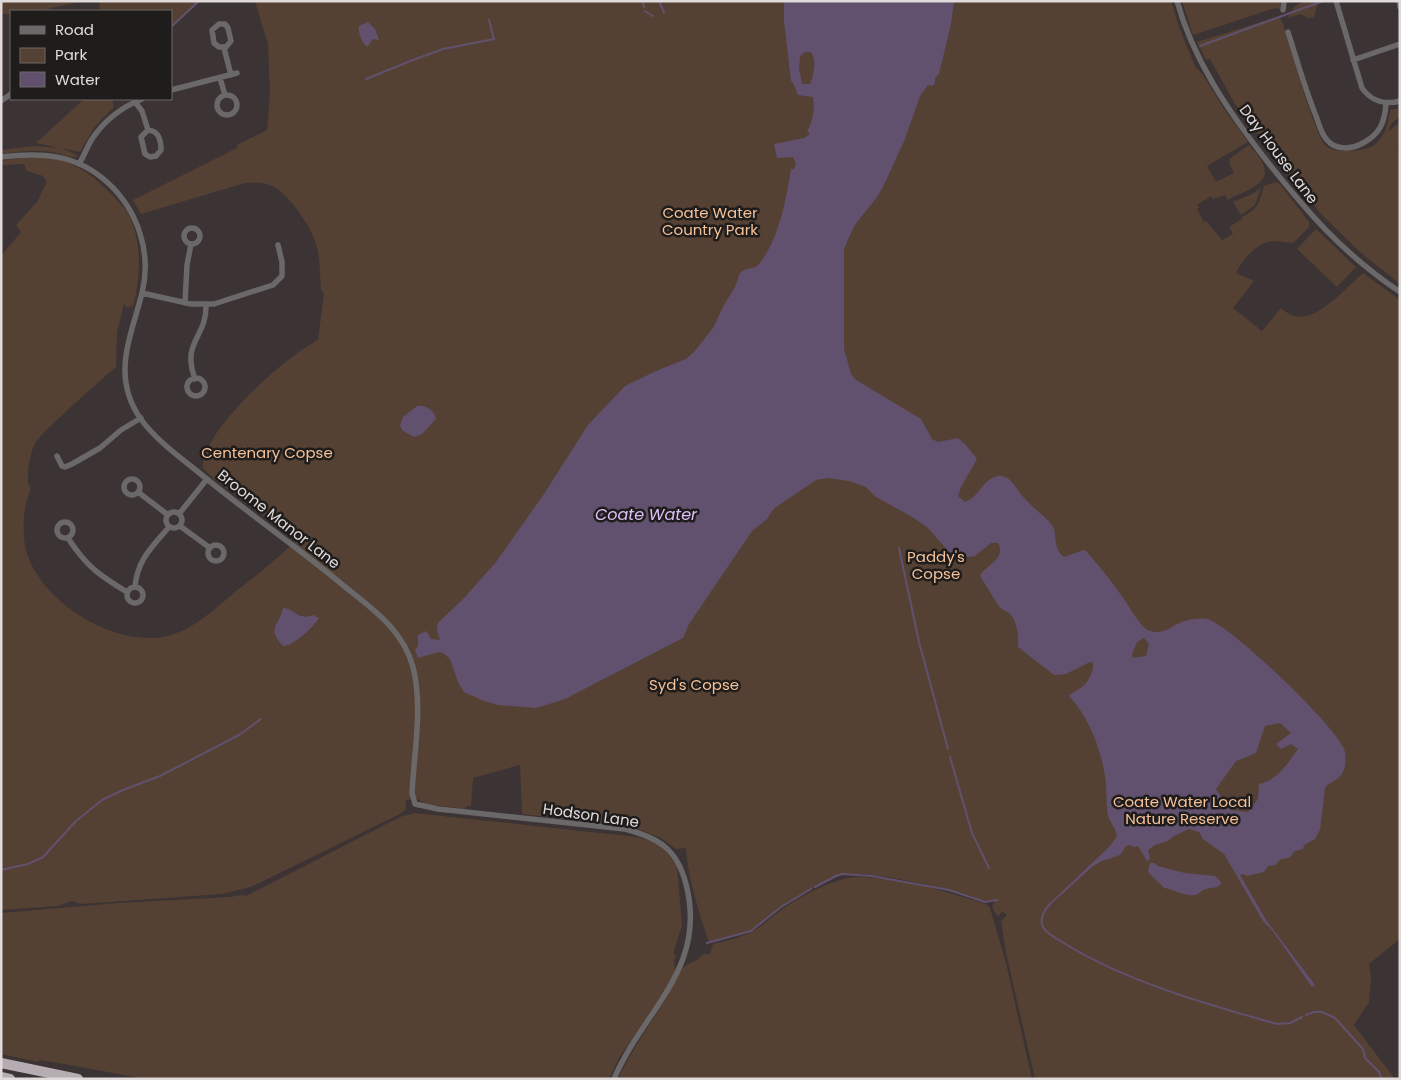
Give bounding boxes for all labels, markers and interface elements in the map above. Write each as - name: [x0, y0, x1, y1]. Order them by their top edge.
- legend: [10, 10, 172, 100]
- text: Road: [55, 19, 94, 40]
- text: Park: [55, 44, 87, 65]
- text: Water: [55, 69, 101, 90]
- street label: Day House Lane: [1235, 100, 1323, 208]
- park label: Coate Water Country Park: [662, 202, 758, 240]
- park label: Centenary Copse: [201, 442, 333, 463]
- street label: Broome Manor Lane: [213, 465, 345, 573]
- water label: Coate Water: [595, 503, 698, 526]
- park label: Paddy's Copse: [907, 546, 965, 584]
- park label: Syd's Copse: [649, 674, 739, 695]
- park label: Coate Water Local Nature Reserve: [1113, 791, 1251, 829]
- street label: Hodson Lane: [542, 798, 640, 832]

